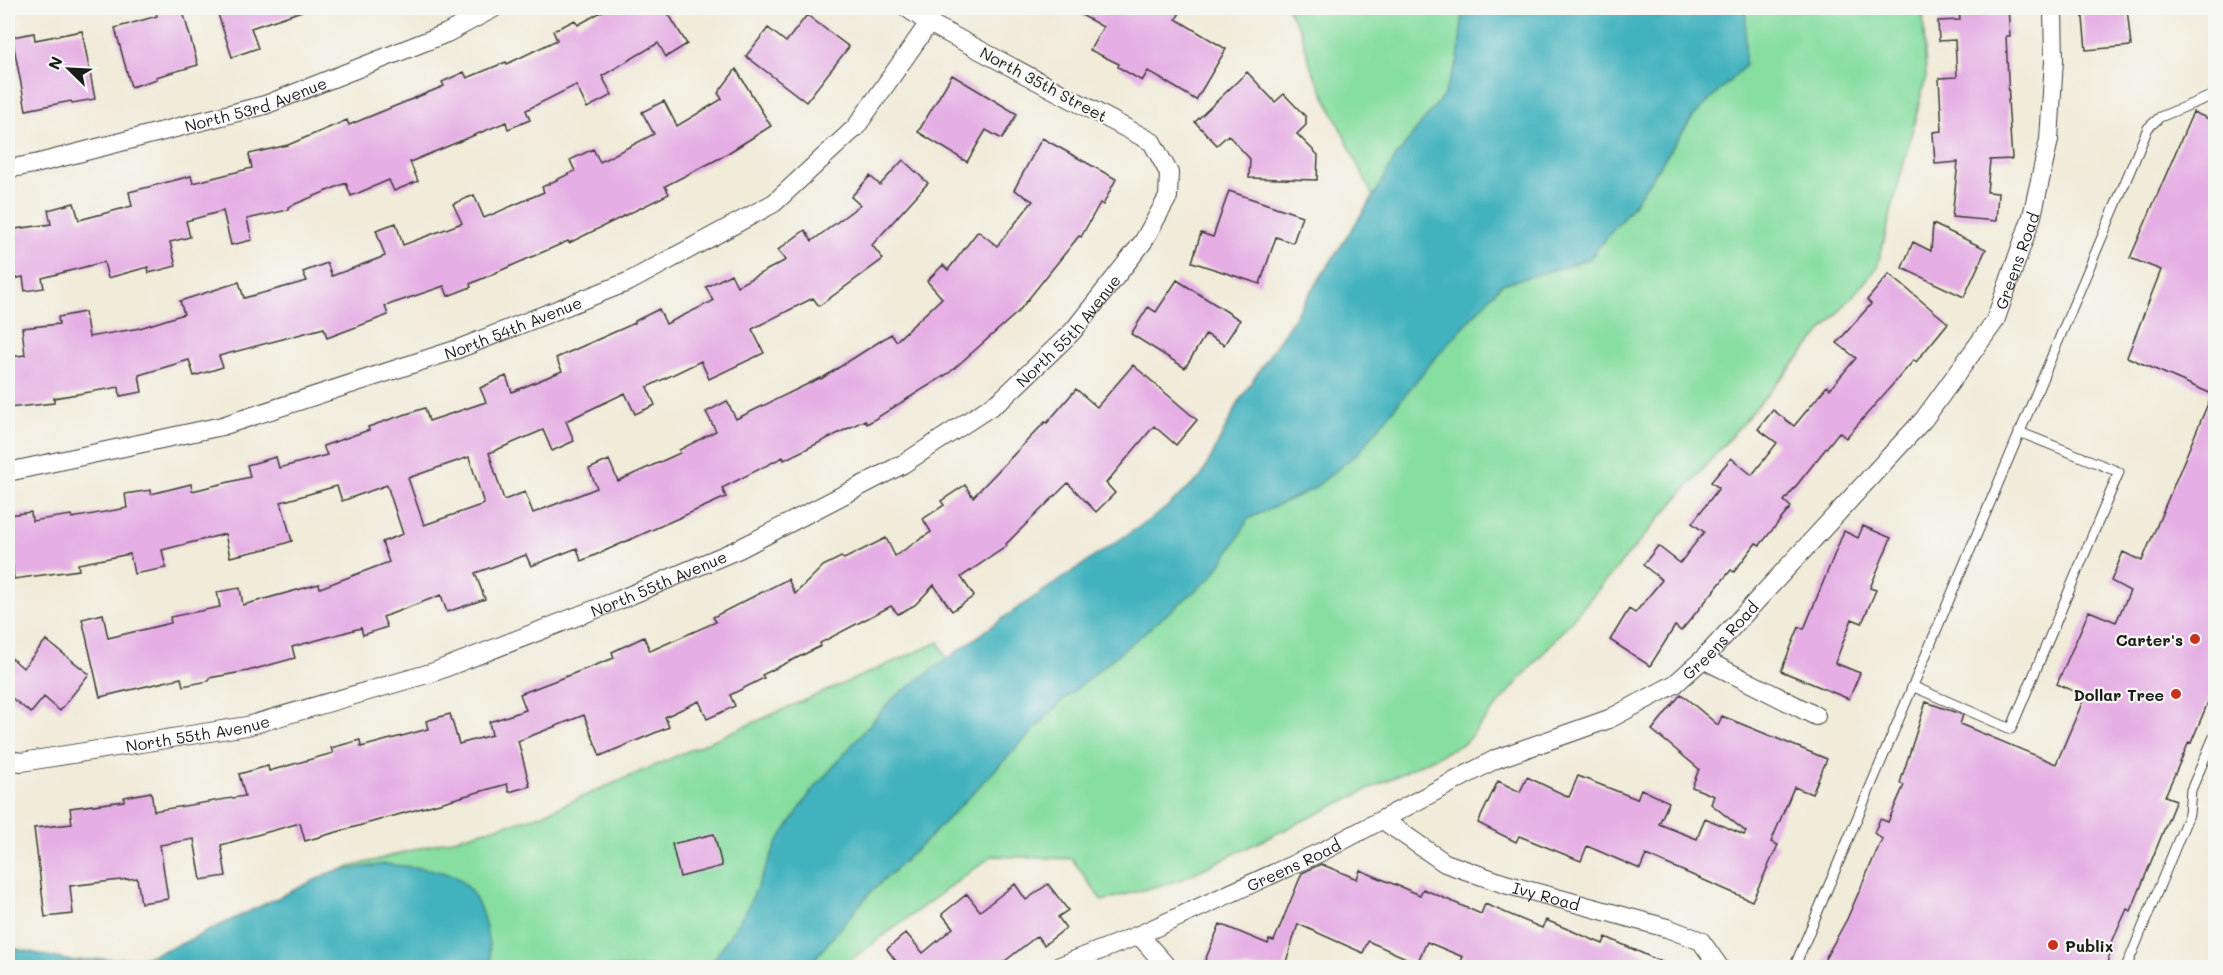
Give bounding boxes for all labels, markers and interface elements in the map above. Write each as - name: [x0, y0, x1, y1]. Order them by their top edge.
- north arrow: [39, 39, 99, 99]
- street label: North 35th Street: [977, 42, 1111, 126]
- text: N: [43, 53, 67, 73]
- street label: North 53rd Avenue: [182, 71, 329, 136]
- street label: Greens Road: [1990, 209, 2043, 312]
- street label: North 55th Avenue: [1011, 270, 1124, 391]
- street label: North 54th Avenue: [441, 291, 584, 363]
- street label: North 55th Avenue: [587, 545, 730, 621]
- street label: Greens Road: [1677, 596, 1762, 684]
- place label: Carter's: [2116, 629, 2183, 650]
- marker: Carter's: [2188, 632, 2202, 646]
- place label: Dollar Tree: [2073, 684, 2164, 705]
- marker: Dollar Tree: [2169, 687, 2183, 701]
- street label: North 55th Avenue: [124, 710, 272, 756]
- street label: Greens Road: [1243, 833, 1344, 895]
- street label: Ivy Road: [1510, 876, 1582, 914]
- place label: Publix: [2065, 935, 2113, 956]
- marker: Publix: [2046, 938, 2060, 952]

